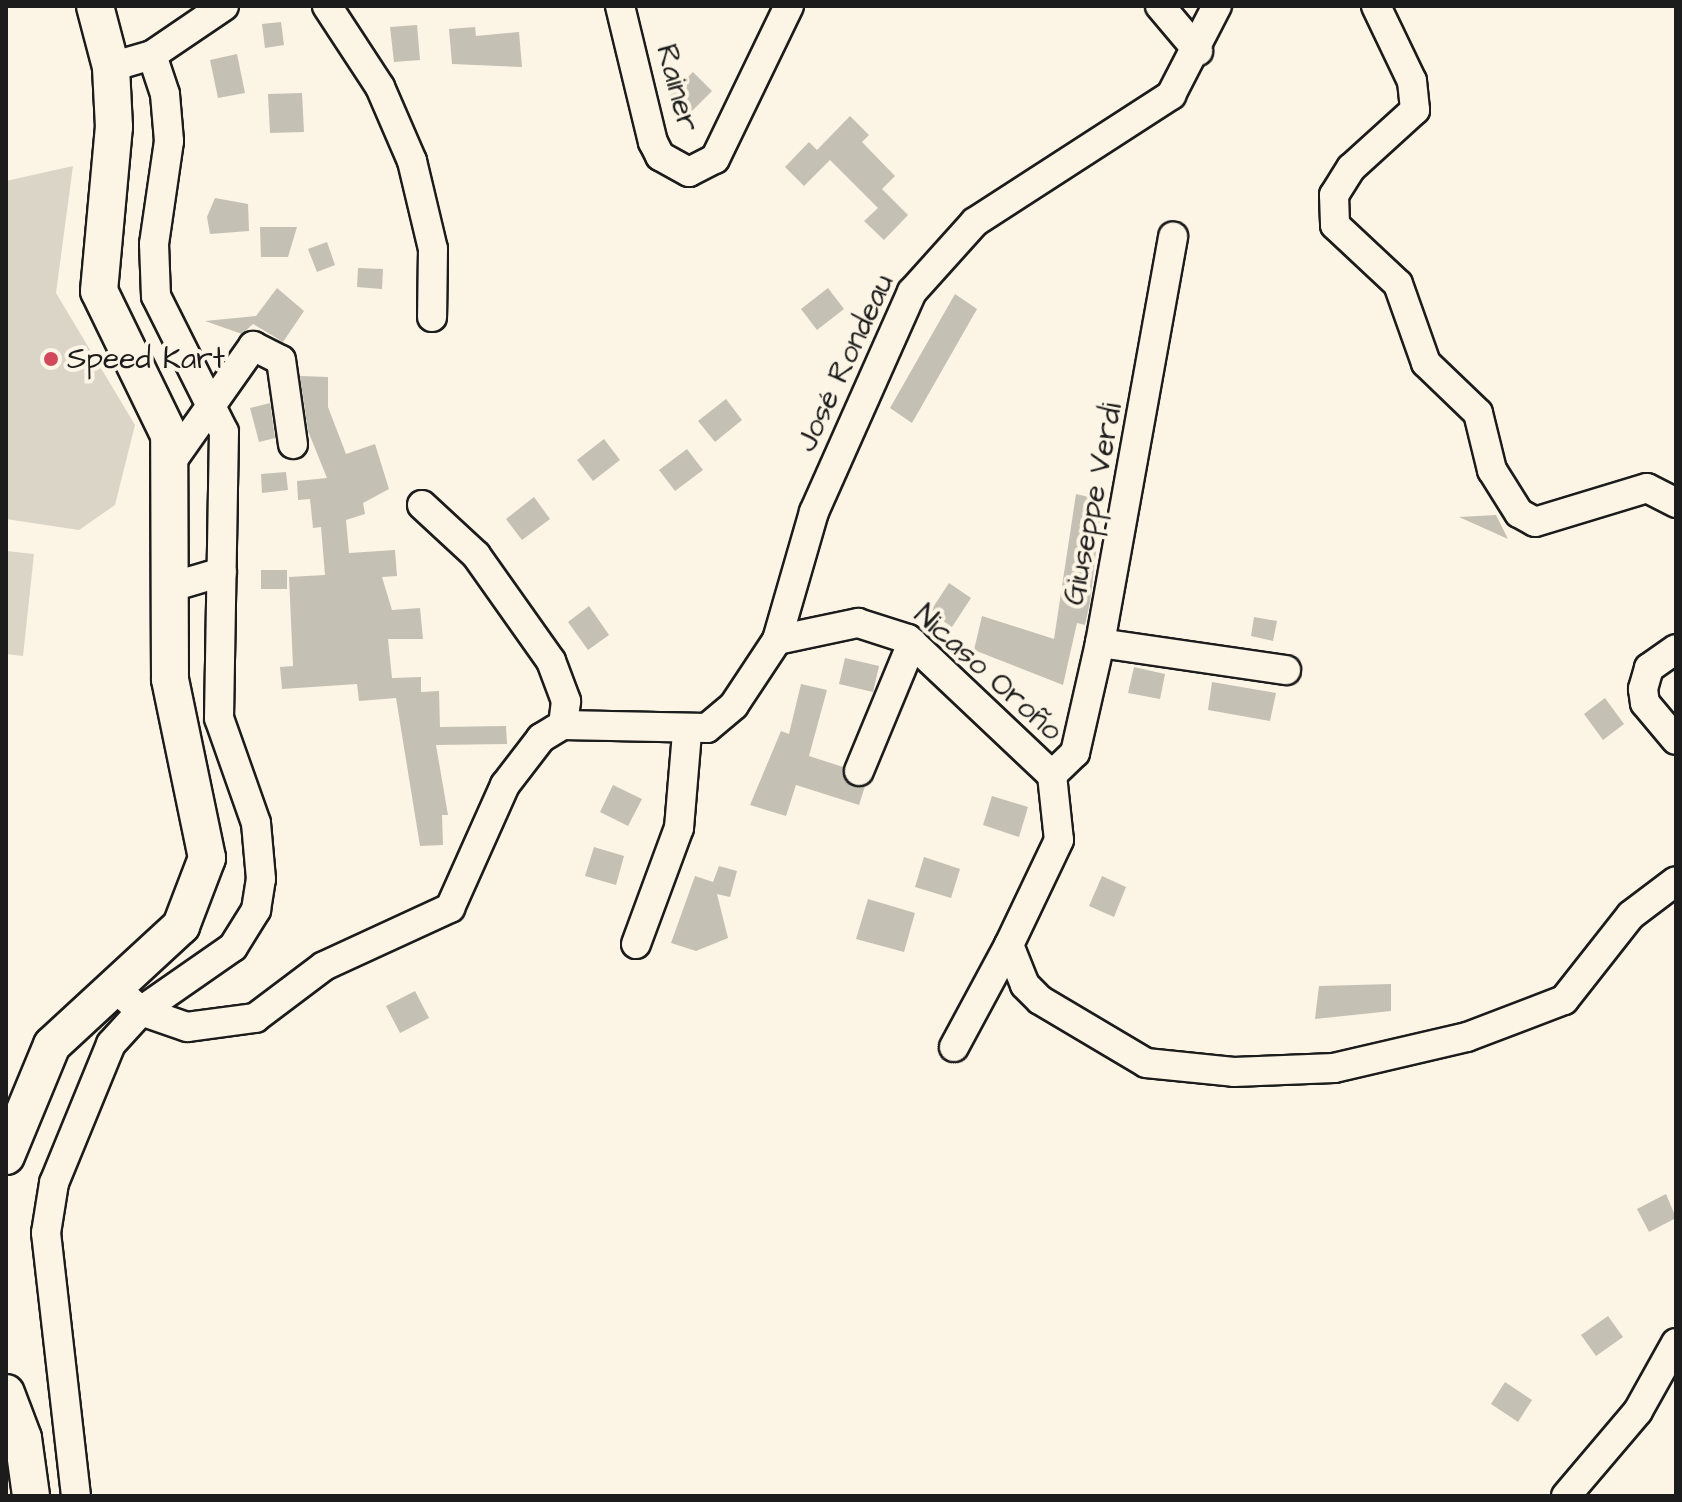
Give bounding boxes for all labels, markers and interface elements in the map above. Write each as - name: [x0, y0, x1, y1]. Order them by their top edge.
- street label: Rainer: [648, 40, 706, 136]
- street label: José Rondeau: [788, 269, 902, 457]
- place label: Speed Kart: [67, 341, 225, 377]
- marker: Speed Kart: [42, 350, 60, 368]
- street label: Giuseppe Verdi: [1056, 400, 1130, 608]
- street label: Nicaso Oroño: [906, 597, 1070, 749]

